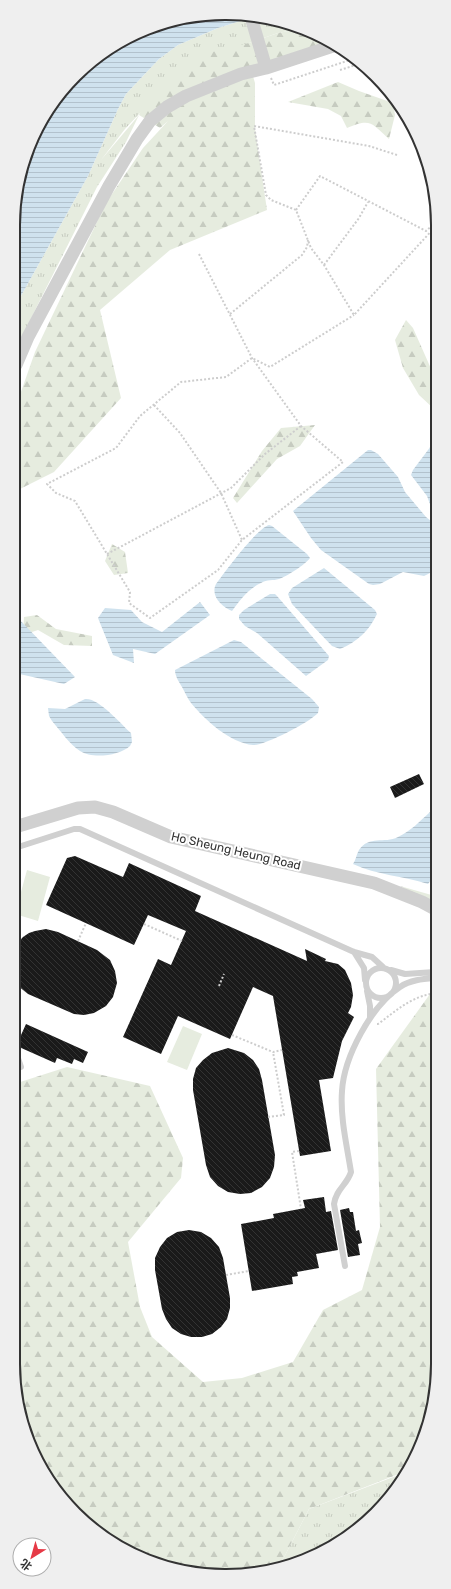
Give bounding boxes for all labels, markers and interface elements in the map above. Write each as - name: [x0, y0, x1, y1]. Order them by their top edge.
- street label: Ho Sheung Heung Road: [170, 829, 302, 873]
- north arrow: [12, 1537, 52, 1577]
- text: 北: [18, 1556, 35, 1573]

